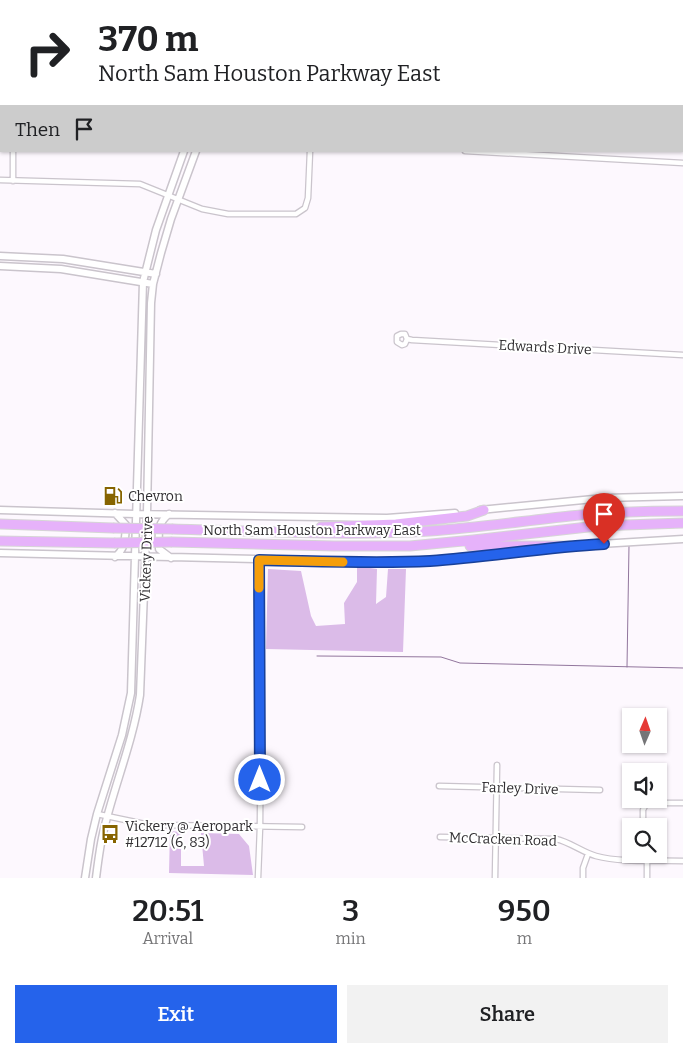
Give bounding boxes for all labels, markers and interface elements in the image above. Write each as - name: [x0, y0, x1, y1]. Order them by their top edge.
- text: 370 m: [98, 18, 198, 60]
- icon: right: [15, 20, 80, 85]
- text: North Sam Houston Parkway East: [98, 60, 440, 87]
- icon: arrive: [70, 115, 98, 143]
- text: Then: [15, 118, 60, 141]
- street label: Edwards Drive: [498, 337, 592, 358]
- fuel station icon: Chevron: [102, 485, 124, 507]
- place label: Chevron: [128, 488, 183, 505]
- pin: [583, 493, 625, 544]
- icon: arrive: [590, 500, 618, 528]
- street label: Vickery Drive: [136, 516, 157, 602]
- street label: North Sam Houston Parkway East: [203, 522, 421, 539]
- north arrow: [622, 708, 668, 752]
- map controls: [622, 708, 667, 863]
- position arrow: [233, 753, 285, 805]
- button: sound: [622, 763, 667, 808]
- street label: Farley Drive: [481, 779, 559, 798]
- place label: Vickery @ Aeropark #12712 (6, 83): [125, 818, 253, 851]
- button: search: [622, 818, 667, 863]
- bus stop icon: Vickery @ Aeropark #12712 (6, 83): [99, 823, 121, 845]
- street label: McCracken Road: [449, 829, 557, 850]
- text: 20:51: [132, 893, 203, 929]
- text: 3: [342, 893, 359, 929]
- text: 950: [498, 893, 551, 929]
- text: Arrival: [142, 929, 193, 948]
- text: min: [335, 929, 366, 948]
- text: m: [517, 929, 532, 948]
- button: Exit: [15, 985, 337, 1043]
- button: Share: [347, 985, 668, 1043]

